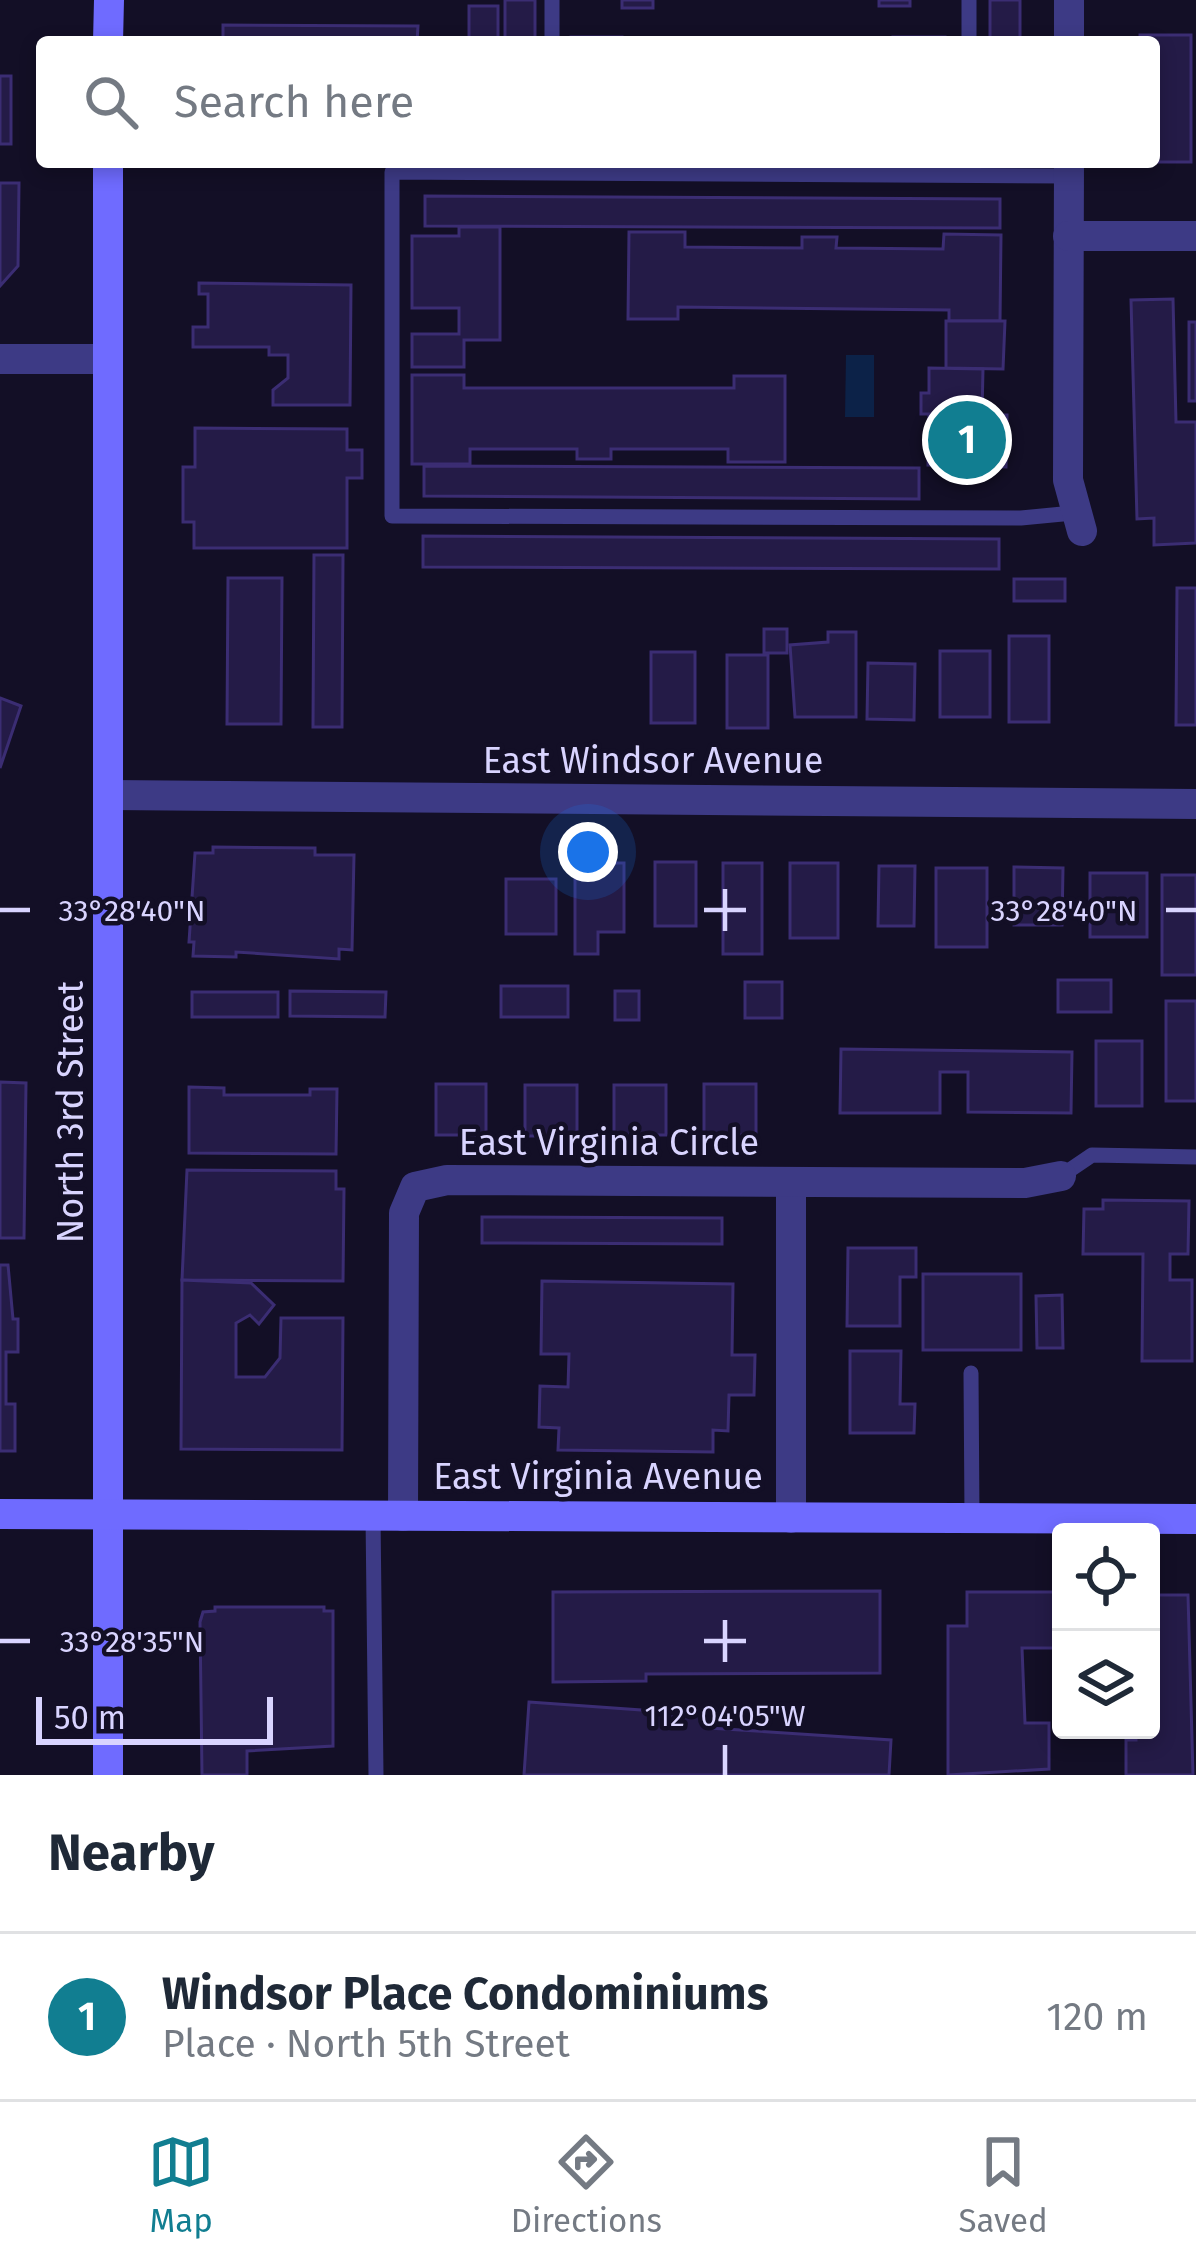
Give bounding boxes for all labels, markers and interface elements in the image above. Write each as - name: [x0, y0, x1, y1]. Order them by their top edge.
- search box: [36, 36, 1160, 168]
- icon: search: [78, 69, 144, 135]
- text: Search here: [174, 75, 414, 129]
- pin: 1: [928, 395, 1006, 485]
- street label: East Windsor Avenue: [483, 739, 823, 783]
- your location: [558, 822, 618, 882]
- text: 33°28'40"N: [59, 893, 205, 929]
- text: 33°28'40"N: [991, 893, 1137, 929]
- street label: North 3rd Street: [49, 981, 93, 1243]
- street label: East Virginia Circle: [459, 1121, 759, 1165]
- street label: East Virginia Avenue: [433, 1455, 763, 1499]
- map controls: [1052, 1523, 1160, 1739]
- button: locate: [1052, 1523, 1160, 1631]
- text: 33°28'35"N: [60, 1624, 204, 1660]
- button: layers: [1052, 1631, 1160, 1739]
- scale bar: [36, 1691, 273, 1744]
- text: 50 m: [54, 1698, 126, 1738]
- text: 112°04'05"W: [644, 1698, 806, 1734]
- text: Nearby: [48, 1822, 214, 1884]
- text: Windsor Place Condominiums: [162, 1967, 768, 2021]
- text: 1: [78, 1994, 96, 2040]
- text: 120 m: [1046, 1994, 1148, 2040]
- text: Place · North 5th Street: [162, 2021, 570, 2067]
- tab: Map: [148, 2129, 214, 2241]
- tab: Directions: [511, 2129, 662, 2241]
- tab: Saved: [958, 2129, 1048, 2241]

